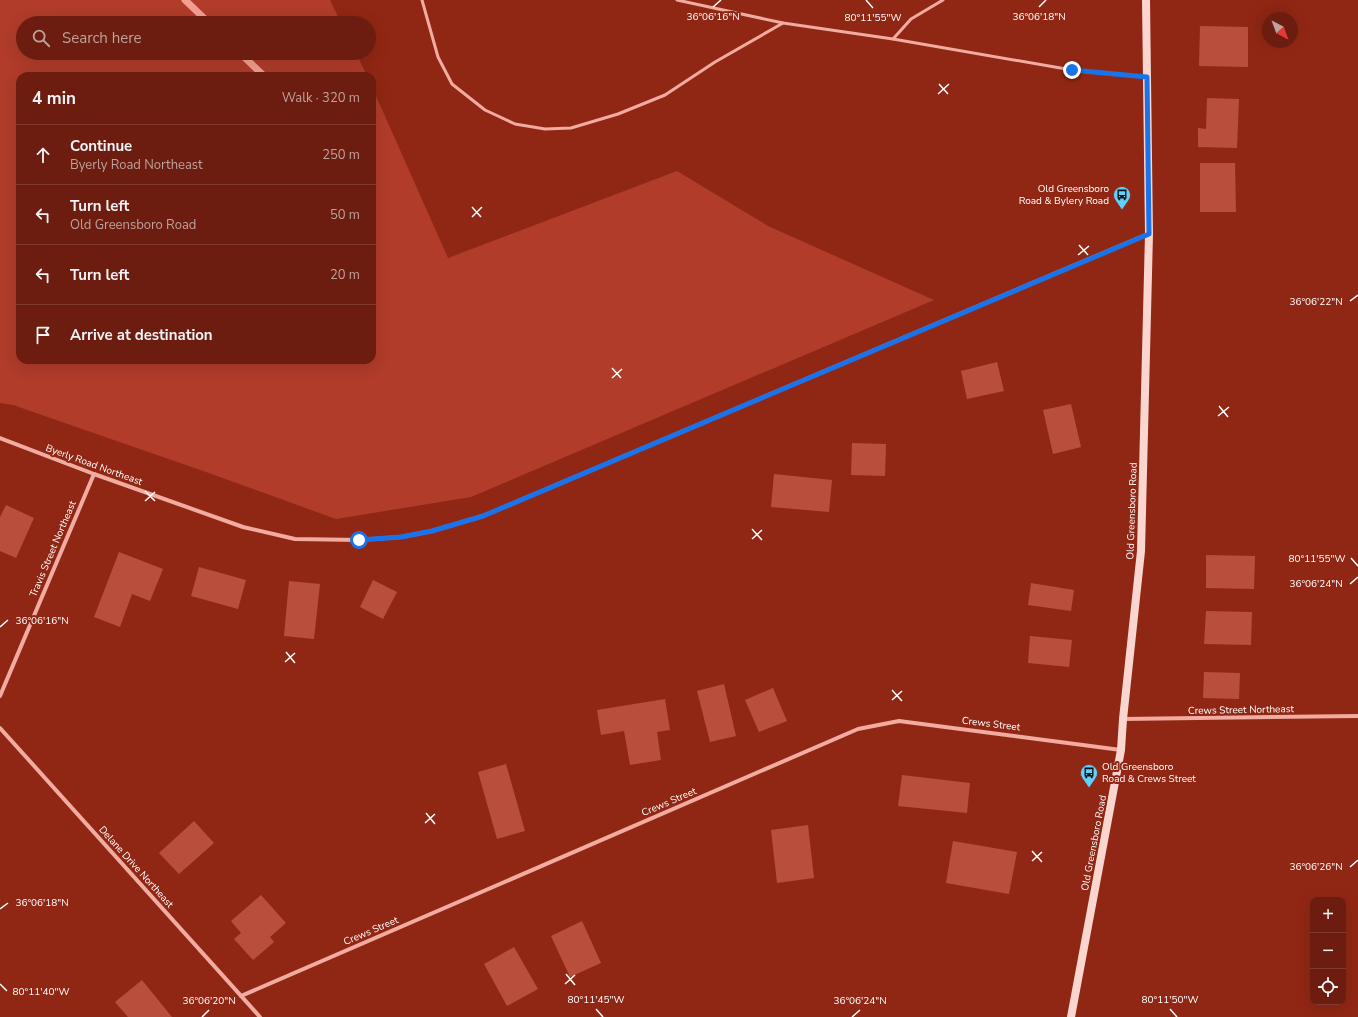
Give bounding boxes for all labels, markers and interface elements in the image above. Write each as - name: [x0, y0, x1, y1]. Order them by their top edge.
- text: 36°06'16"N: [686, 10, 740, 24]
- text: 36°06'18"N: [1012, 10, 1066, 24]
- text: 80°11'55"W: [845, 11, 901, 25]
- north arrow: [1262, 12, 1298, 48]
- search box: [16, 16, 376, 60]
- icon: search: [30, 27, 52, 49]
- text: Search here: [62, 28, 142, 48]
- route end: [1063, 61, 1081, 79]
- text: 4 min: [32, 87, 76, 110]
- text: Walk · 320 m: [282, 89, 360, 107]
- text: Continue: [70, 136, 132, 156]
- icon: ahead: [32, 144, 54, 166]
- text: 250 m: [322, 146, 360, 164]
- text: Byerly Road Northeast: [70, 156, 203, 174]
- place label: Old Greensboro Road & Bylery Road: [1019, 182, 1109, 208]
- bus stop icon: Old Greensboro Road & Bylery Road: [1112, 185, 1132, 210]
- text: Turn left: [70, 196, 129, 216]
- icon: left: [32, 204, 54, 226]
- text: 50 m: [330, 206, 360, 224]
- text: Old Greensboro Road: [70, 216, 196, 234]
- icon: left: [32, 264, 54, 286]
- text: Turn left: [70, 265, 129, 285]
- text: 20 m: [330, 266, 360, 284]
- text: 36°06'22"N: [1289, 295, 1343, 309]
- icon: arrive: [32, 324, 54, 346]
- text: Arrive at destination: [70, 325, 213, 345]
- street label: Byerly Road Northeast: [44, 441, 145, 489]
- street label: Old Greensboro Road: [1123, 462, 1141, 560]
- street label: Travis Street Northeast: [26, 498, 80, 599]
- route start: [350, 531, 368, 549]
- text: 80°11'55"W: [1289, 552, 1345, 566]
- text: 36°06'24"N: [1289, 577, 1343, 591]
- text: 36°06'16"N: [15, 614, 69, 628]
- street label: Crews Street Northeast: [1188, 702, 1295, 718]
- street label: Crews Street: [961, 713, 1021, 735]
- place label: Old Greensboro Road & Crews Street: [1102, 760, 1196, 786]
- bus stop icon: Old Greensboro Road & Crews Street: [1079, 763, 1099, 788]
- street label: Crews Street: [639, 784, 699, 820]
- street label: Old Greensboro Road: [1078, 794, 1110, 892]
- street label: Delane Drive Northeast: [95, 823, 177, 911]
- text: 36°06'26"N: [1289, 860, 1343, 874]
- text: 36°06'18"N: [15, 896, 69, 910]
- map controls: [1310, 897, 1346, 1005]
- button: +: [1310, 897, 1346, 933]
- street label: Crews Street: [341, 913, 401, 949]
- button: −: [1310, 933, 1346, 969]
- button: locate: [1310, 969, 1346, 1005]
- text: 80°11'40"W: [13, 985, 69, 999]
- text: 80°11'45"W: [568, 993, 624, 1007]
- text: 80°11'50"W: [1142, 993, 1198, 1007]
- text: 36°06'20"N: [182, 994, 236, 1008]
- text: 36°06'24"N: [833, 994, 887, 1008]

